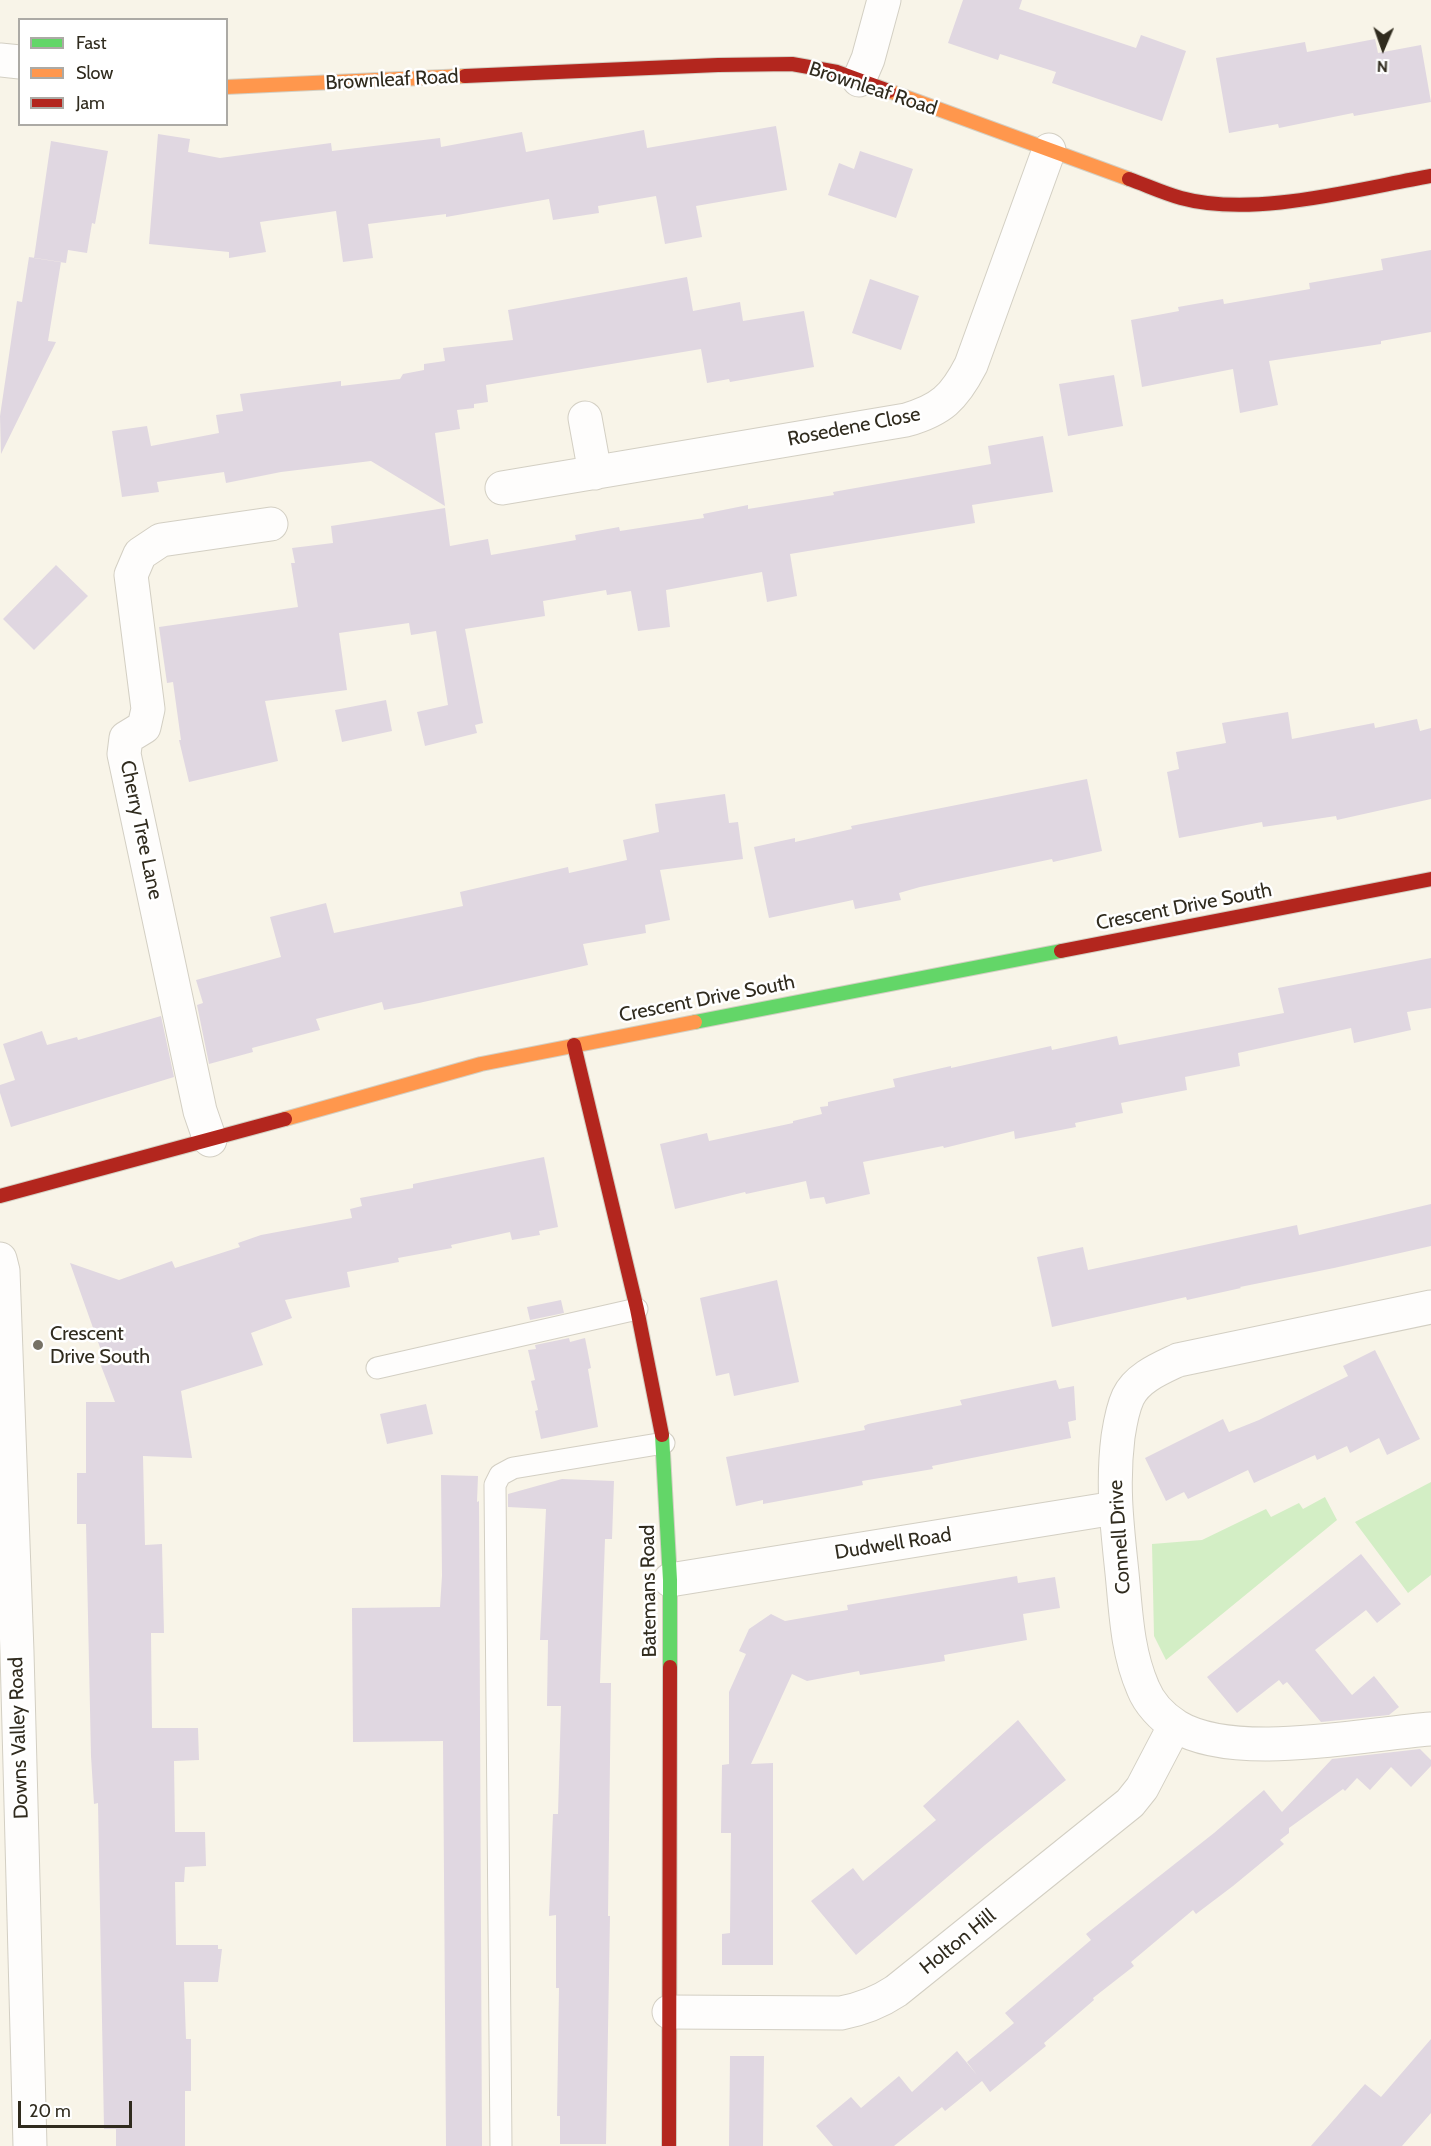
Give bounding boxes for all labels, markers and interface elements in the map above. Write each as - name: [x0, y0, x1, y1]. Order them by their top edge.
- legend: [18, 18, 228, 126]
- north arrow: [1353, 18, 1413, 78]
- text: Fast: [76, 32, 107, 54]
- street label: Brownleaf Road: [806, 57, 940, 121]
- text: N: [1376, 57, 1388, 76]
- text: Slow: [76, 62, 113, 84]
- street label: Brownleaf Road: [325, 65, 459, 95]
- text: Jam: [76, 92, 105, 114]
- street label: Rosedene Close: [785, 402, 923, 452]
- street label: Cherry Tree Lane: [115, 758, 167, 902]
- street label: Crescent Drive South: [1094, 878, 1274, 936]
- street label: Crescent Drive South: [617, 970, 797, 1028]
- place label: Crescent Drive South: [50, 1322, 150, 1369]
- marker: Crescent Drive South: [31, 1338, 45, 1352]
- street label: Connell Drive: [1104, 1479, 1136, 1595]
- street label: Dudwell Road: [833, 1523, 953, 1565]
- street label: Batemans Road: [636, 1524, 662, 1658]
- street label: Downs Valley Road: [4, 1657, 34, 1819]
- street label: Holton Hill: [915, 1904, 1001, 1980]
- scale bar: [21, 2089, 135, 2127]
- text: 20 m: [29, 2100, 71, 2122]

